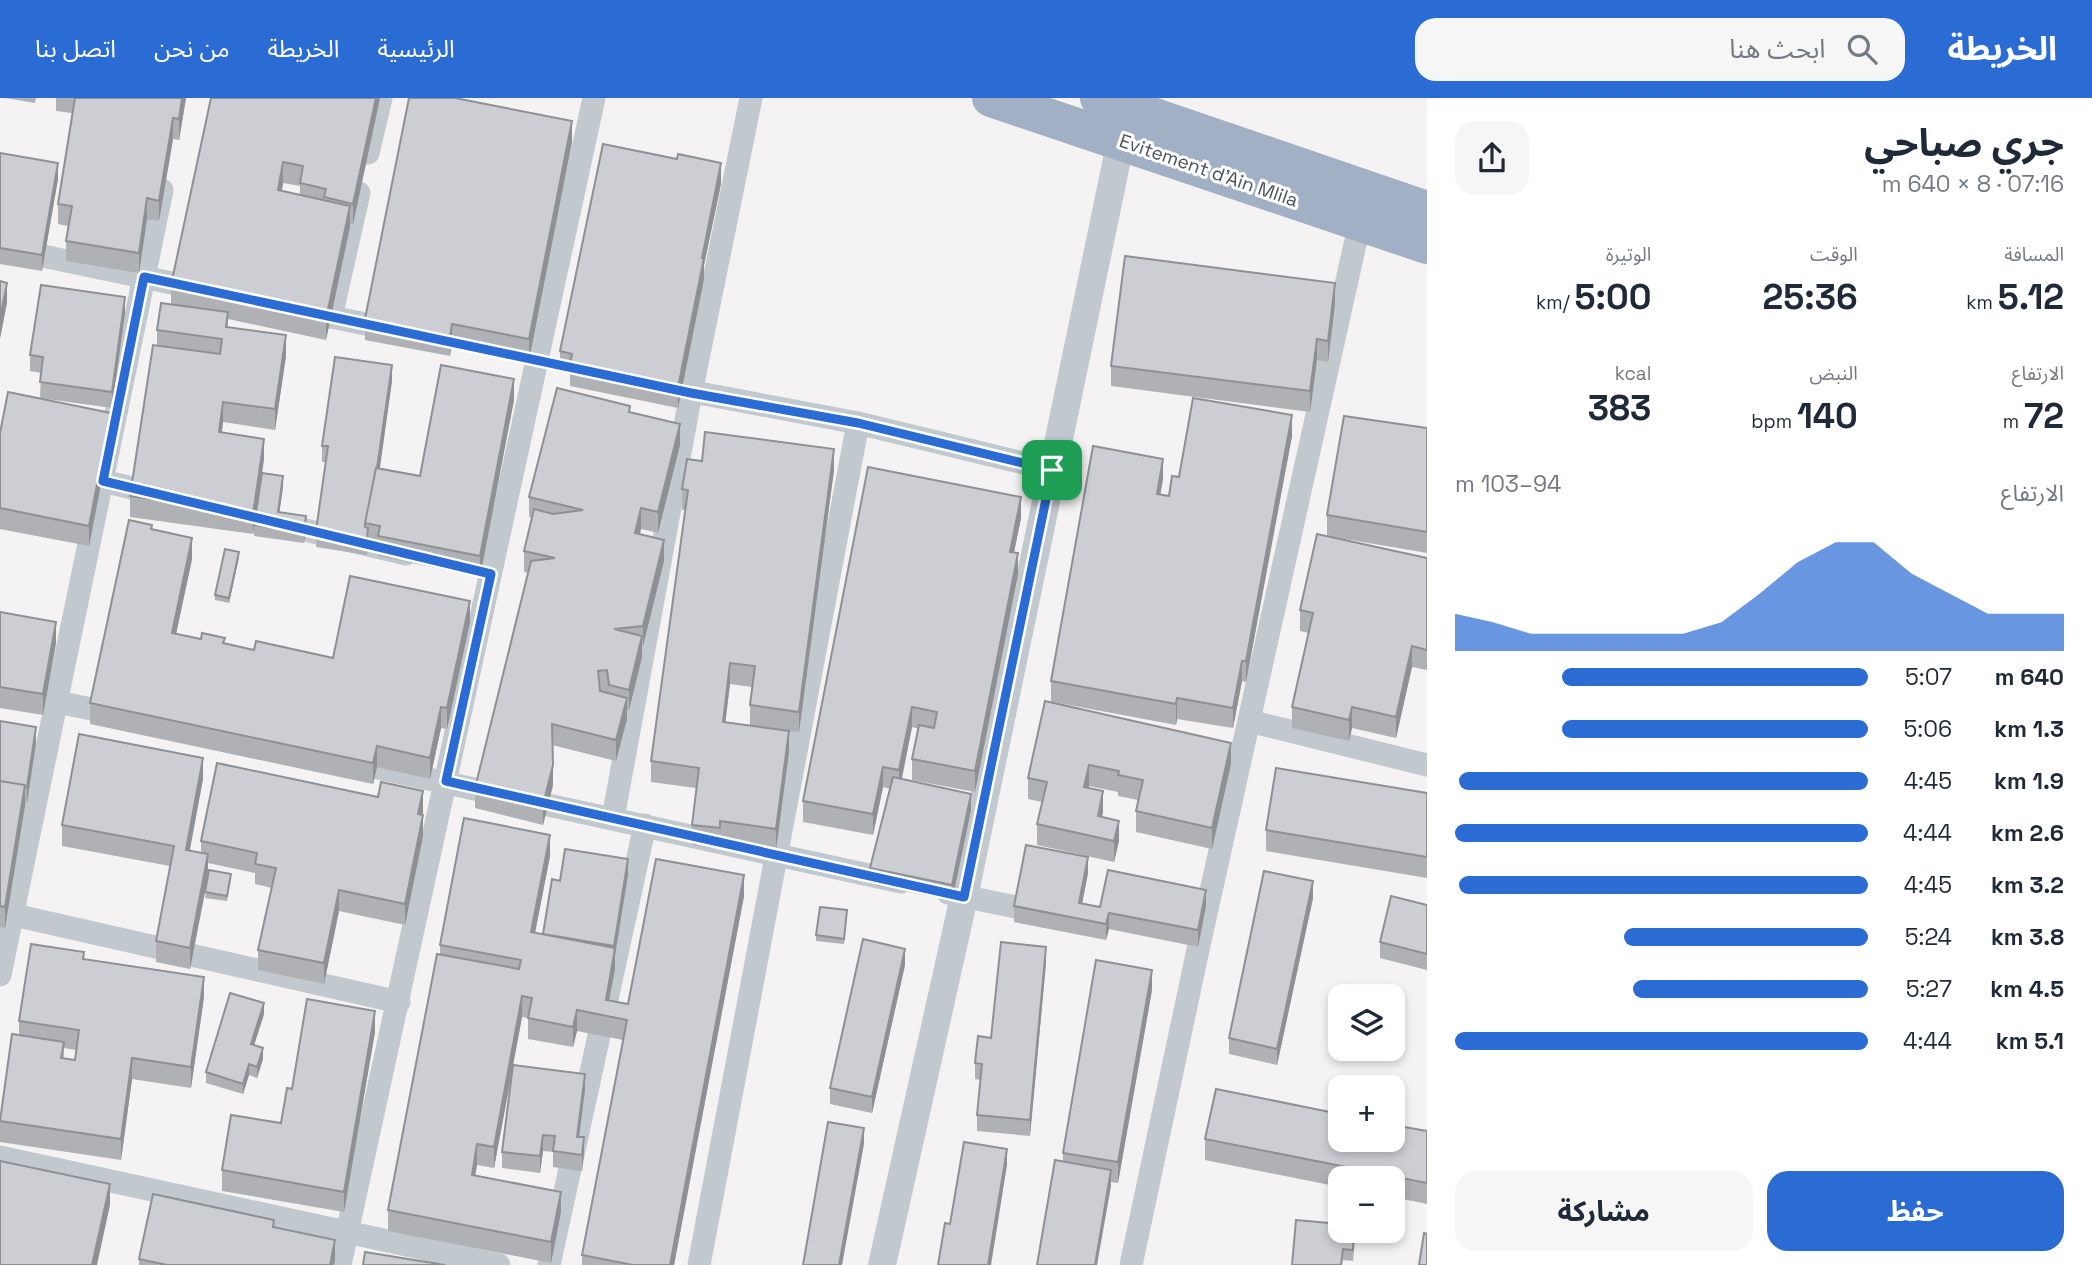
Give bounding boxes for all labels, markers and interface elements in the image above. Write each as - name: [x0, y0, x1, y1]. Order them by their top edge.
- search box: [1415, 18, 1905, 81]
- text: الخريطة: [1947, 28, 2057, 70]
- icon: search: [1843, 30, 1881, 68]
- text: ابحث هنا: [1729, 32, 1825, 66]
- text: اتصل بنا: [35, 33, 116, 64]
- text: من نحن: [154, 33, 230, 64]
- text: الخريطة: [268, 33, 340, 64]
- text: الرئيسية: [378, 33, 455, 64]
- text: جري صباحي: [1864, 119, 2064, 167]
- button: share: [1455, 121, 1529, 195]
- street label: Evitement d'Ain Mlila: [1116, 128, 1302, 213]
- text: 07:16 · 8 × 640 m: [1882, 169, 2064, 199]
- text: الوتيرة: [1606, 242, 1651, 267]
- text: الوقت: [1810, 242, 1858, 267]
- text: المسافة: [2004, 242, 2064, 267]
- text: 5:00: [1575, 275, 1651, 319]
- text: 25:36: [1763, 275, 1858, 319]
- text: 5.12: [1998, 275, 2064, 319]
- text: /km: [1536, 290, 1575, 315]
- text: km: [1966, 290, 1998, 315]
- text: kcal: [1615, 361, 1651, 386]
- text: النبض: [1809, 361, 1858, 386]
- text: الارتفاع: [2012, 361, 2064, 386]
- text: 383: [1588, 386, 1651, 430]
- text: 140: [1797, 394, 1858, 438]
- text: 72: [2024, 394, 2064, 438]
- text: bpm: [1751, 409, 1797, 434]
- text: m: [2003, 409, 2024, 434]
- pin: [1022, 440, 1082, 500]
- icon: arrive: [1033, 451, 1071, 489]
- text: 94–103 m: [1455, 469, 1561, 499]
- text: الارتفاع: [2001, 478, 2064, 508]
- text: 5:07: [1905, 662, 1952, 692]
- text: 640 m: [1995, 662, 2064, 692]
- text: 5:06: [1904, 714, 1952, 744]
- text: 1.3 km: [1994, 714, 2064, 744]
- text: 4:45: [1904, 766, 1952, 796]
- text: 1.9 km: [1994, 766, 2064, 796]
- text: 4:44: [1903, 818, 1952, 848]
- text: 2.6 km: [1991, 818, 2064, 848]
- text: 4:45: [1904, 870, 1952, 900]
- text: 3.2 km: [1991, 870, 2064, 900]
- text: 5:24: [1905, 922, 1952, 952]
- text: 3.8 km: [1991, 922, 2064, 952]
- text: 5:27: [1906, 974, 1952, 1004]
- text: 4.5 km: [1990, 974, 2064, 1004]
- map controls: [1328, 984, 1405, 1243]
- button: layers: [1328, 984, 1405, 1061]
- text: 4:44: [1903, 1026, 1952, 1056]
- text: 5.1 km: [1996, 1026, 2064, 1056]
- button: +: [1328, 1075, 1405, 1152]
- button: −: [1328, 1166, 1405, 1243]
- button: مشاركة: [1455, 1171, 1753, 1251]
- button: حفظ: [1767, 1171, 2064, 1251]

